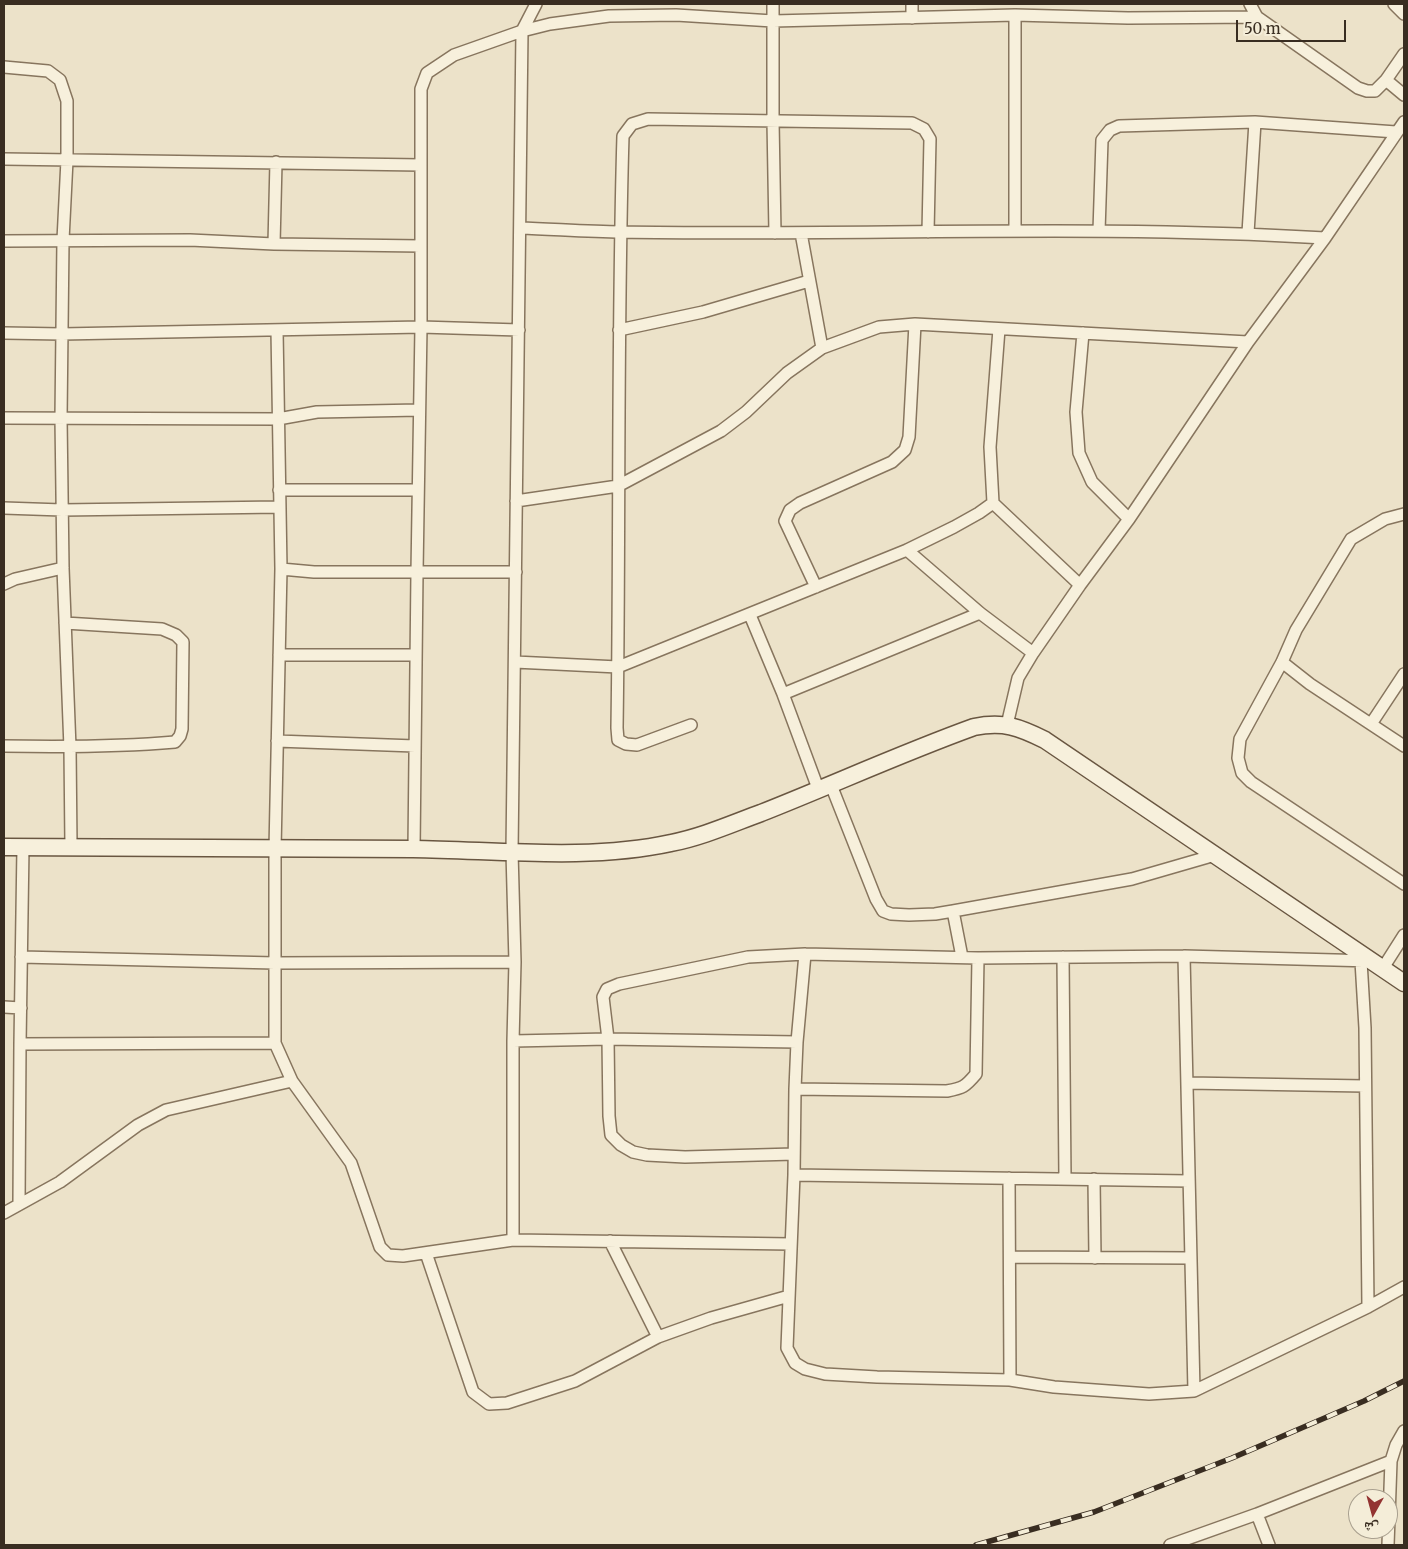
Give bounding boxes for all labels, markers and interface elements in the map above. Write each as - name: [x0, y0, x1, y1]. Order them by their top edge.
- scale bar: [1238, 10, 1348, 42]
- text: 50 m: [1244, 19, 1281, 38]
- north arrow: [1348, 1489, 1398, 1539]
- text: ش: [1363, 1518, 1380, 1538]

